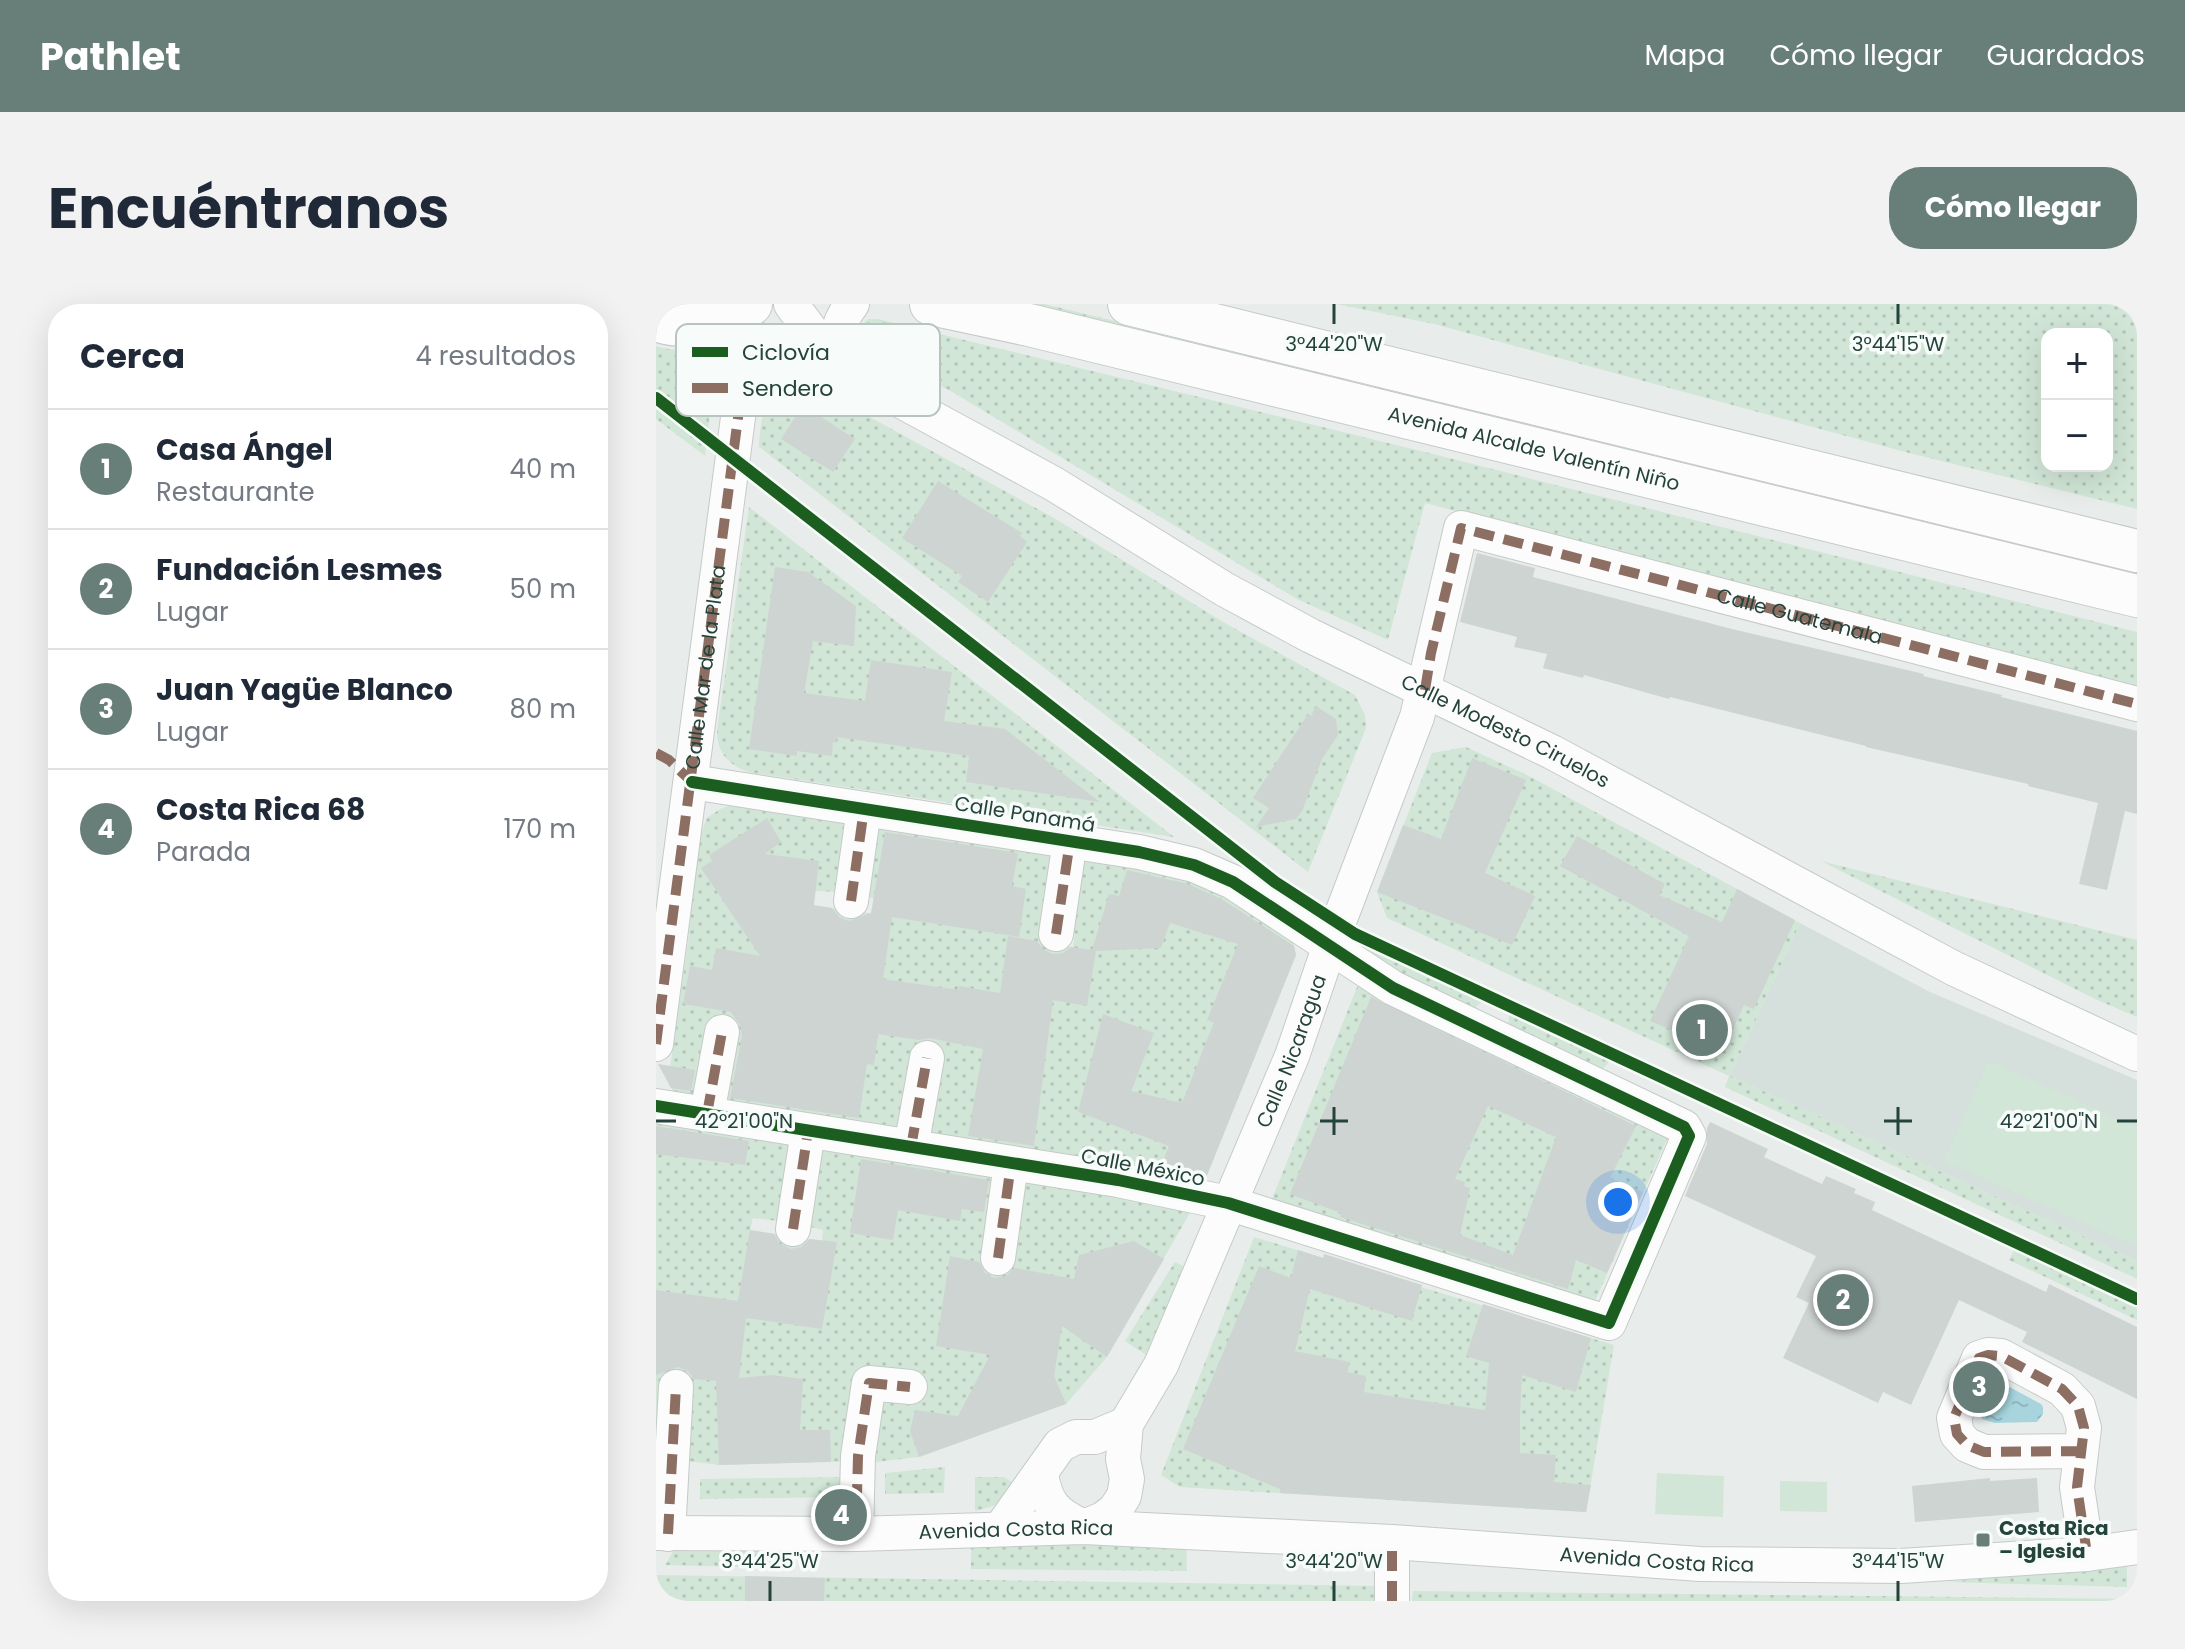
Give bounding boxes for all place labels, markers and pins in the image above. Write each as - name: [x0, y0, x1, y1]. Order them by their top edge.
- pin: 1: [1676, 1000, 1728, 1060]
- pin: 2: [1817, 1270, 1869, 1330]
- pin: 3: [1953, 1357, 2005, 1417]
- pin: 4: [815, 1485, 867, 1545]
- place label: Costa Rica – Iglesia: [1999, 1514, 2109, 1565]
- marker: Costa Rica – Iglesia: [1974, 1531, 1992, 1549]

